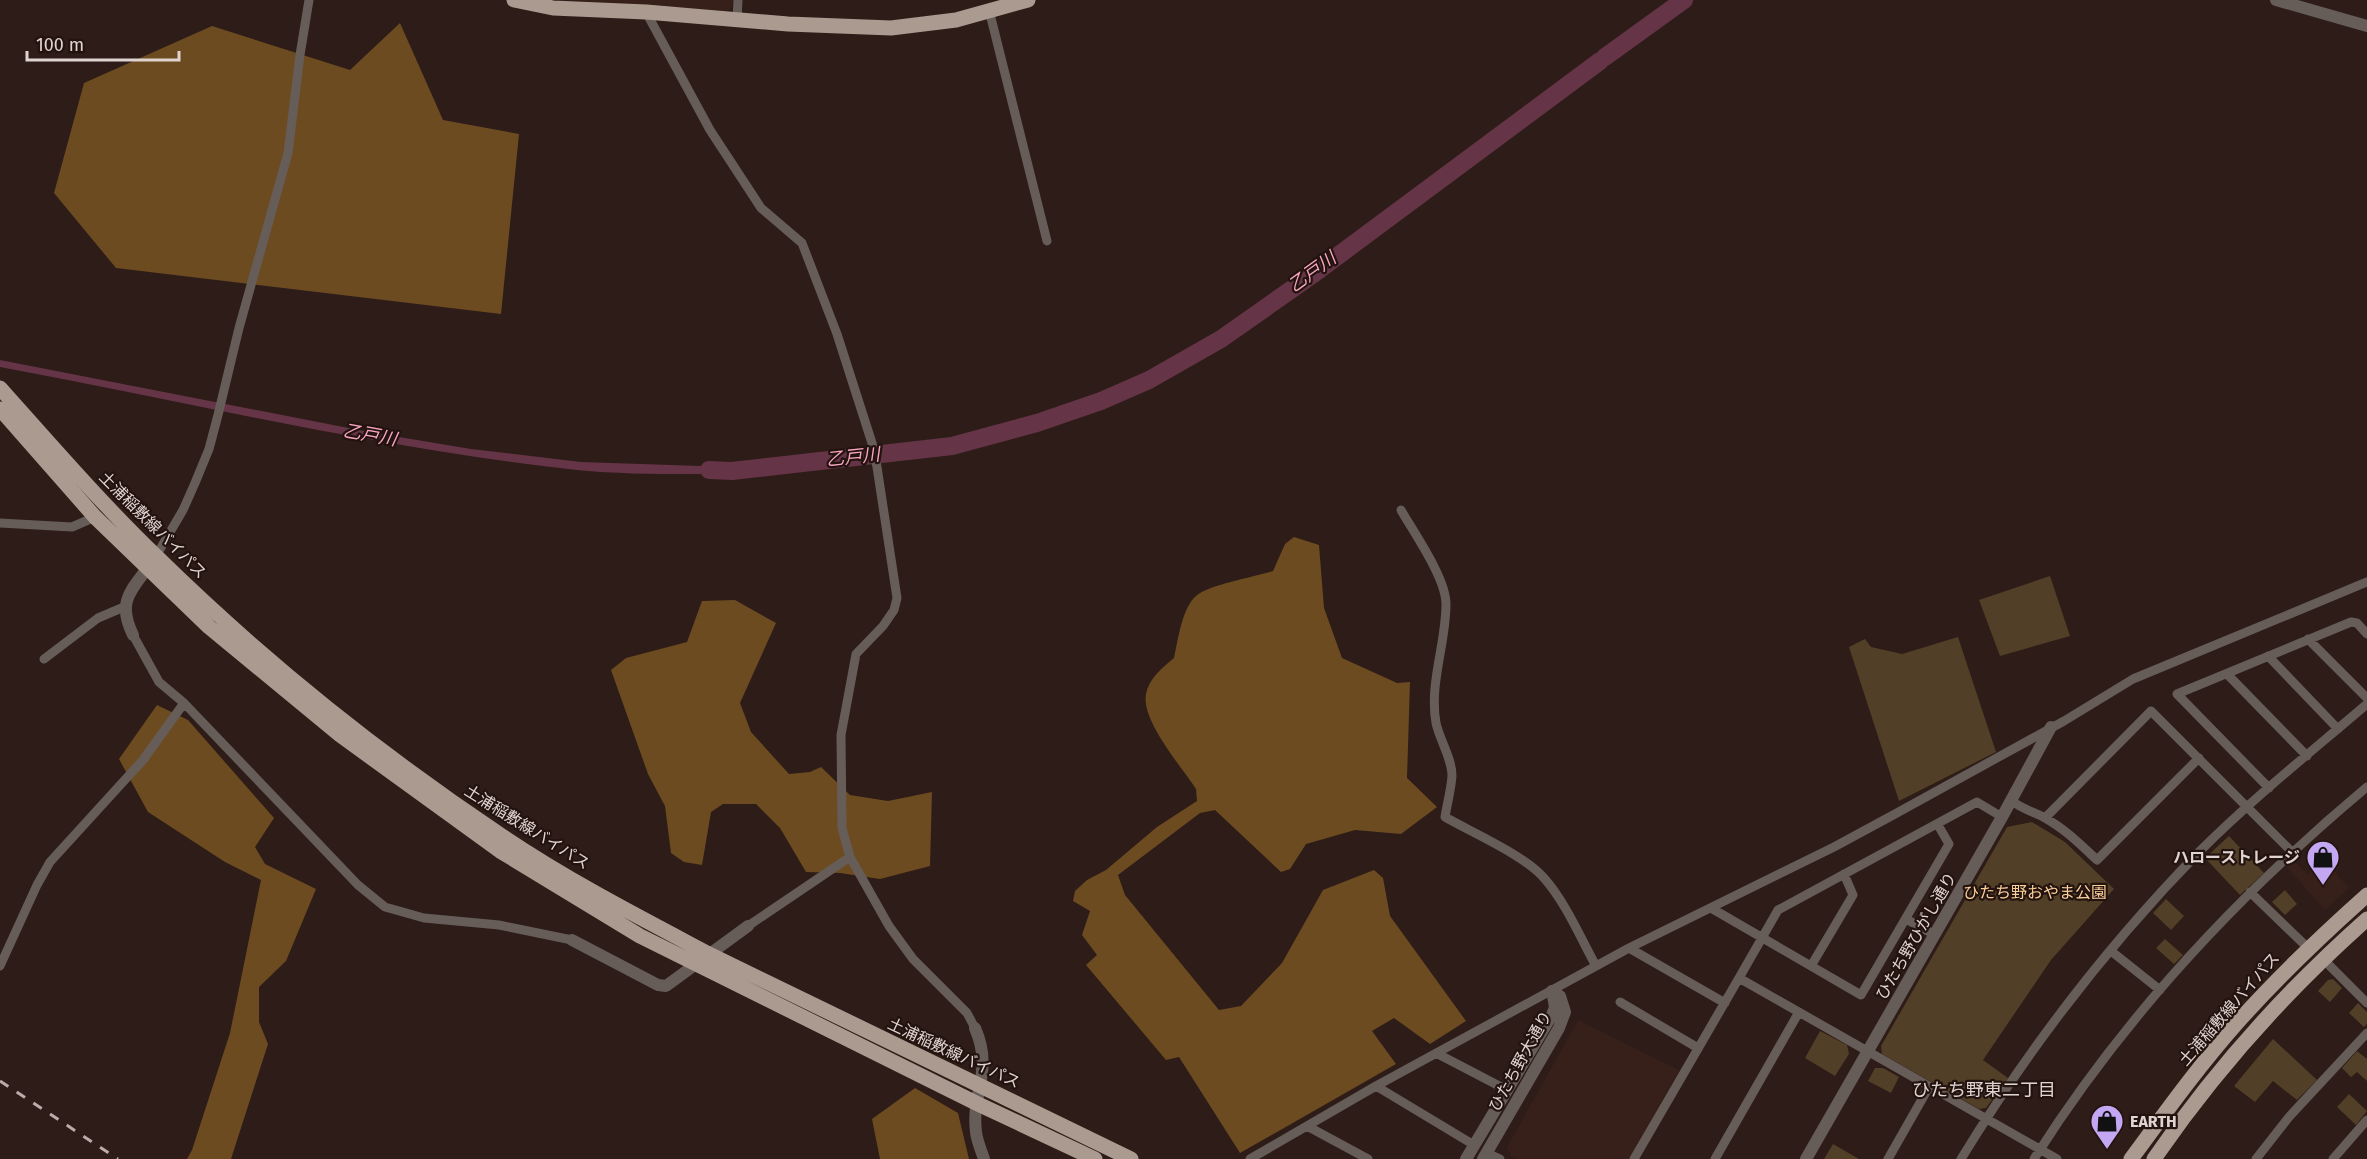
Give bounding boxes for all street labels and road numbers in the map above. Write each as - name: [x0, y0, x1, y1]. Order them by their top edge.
- street label: 土浦稲敷線バイパス: [95, 467, 211, 583]
- street label: 土浦稲敷線バイパス: [461, 781, 593, 873]
- street label: ひたち野ひがし通り: [1872, 869, 1960, 1003]
- street label: 土浦稲敷線バイパス: [2175, 949, 2283, 1069]
- street label: ひたち野大通り: [1485, 1007, 1555, 1115]
- street label: 土浦稲敷線バイパス: [885, 1014, 1023, 1092]

